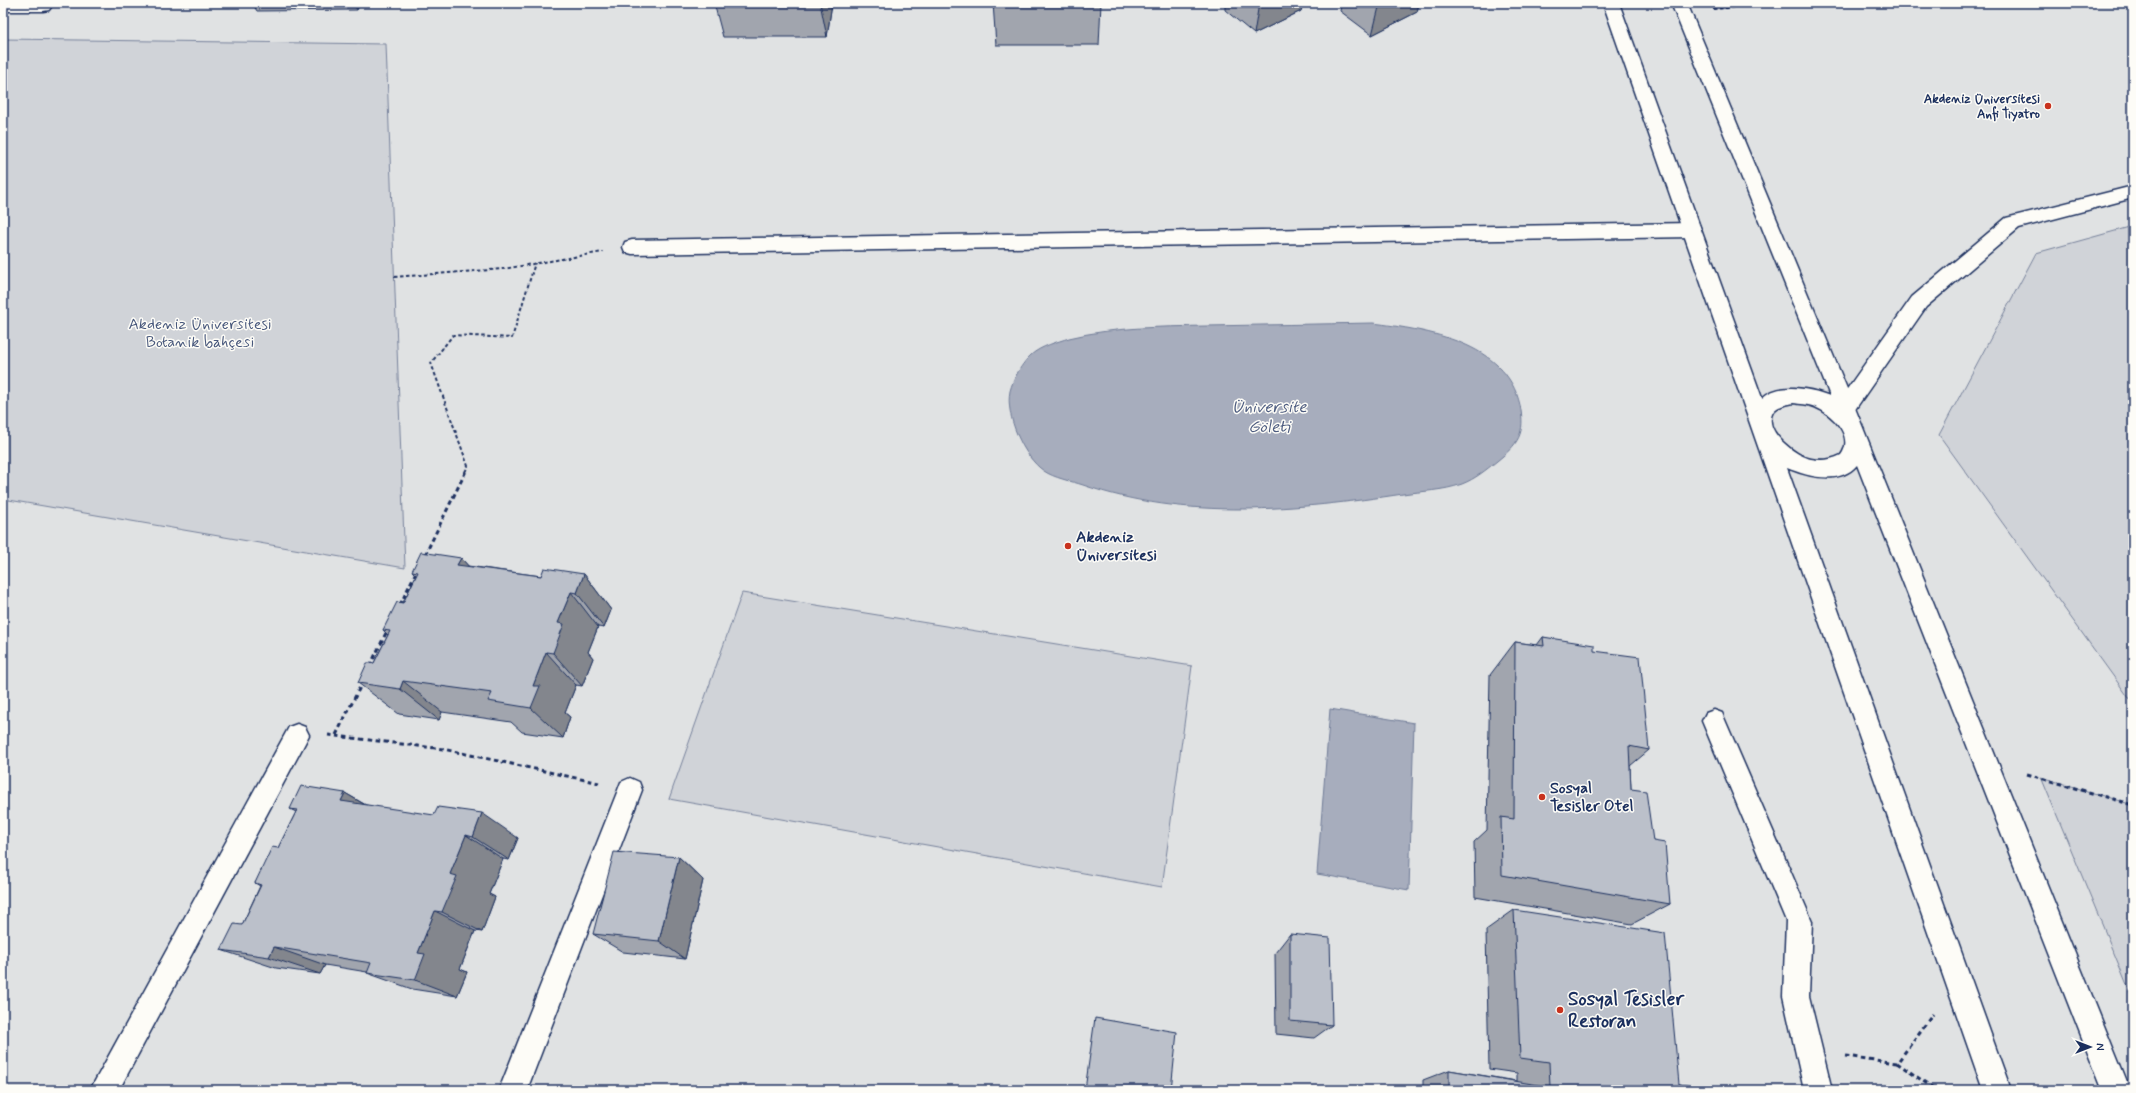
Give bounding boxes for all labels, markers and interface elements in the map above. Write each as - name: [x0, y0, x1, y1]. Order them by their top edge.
- place label: Akdeniz Üniversitesi Anfi Tiyatro: [1924, 91, 2041, 123]
- marker: Akdeniz Üniversitesi Anfi Tiyatro: [2043, 101, 2053, 111]
- park label: Akdeniz Üniversitesi Botanik bahçesi: [128, 314, 272, 353]
- water label: Üniversite Göleti: [1231, 396, 1307, 438]
- place label: Akdeniz Üniversitesi: [1076, 527, 1157, 566]
- marker: Akdeniz Üniversitesi: [1063, 541, 1073, 551]
- place label: Sosyal Tesisler Otel: [1550, 778, 1633, 817]
- marker: Sosyal Tesisler Otel: [1537, 792, 1547, 802]
- place label: Sosyal Tesisler Restoran: [1568, 987, 1685, 1034]
- marker: Sosyal Tesisler Restoran: [1555, 1005, 1565, 1015]
- north arrow: [2070, 1027, 2110, 1067]
- text: N: [2092, 1043, 2106, 1051]

